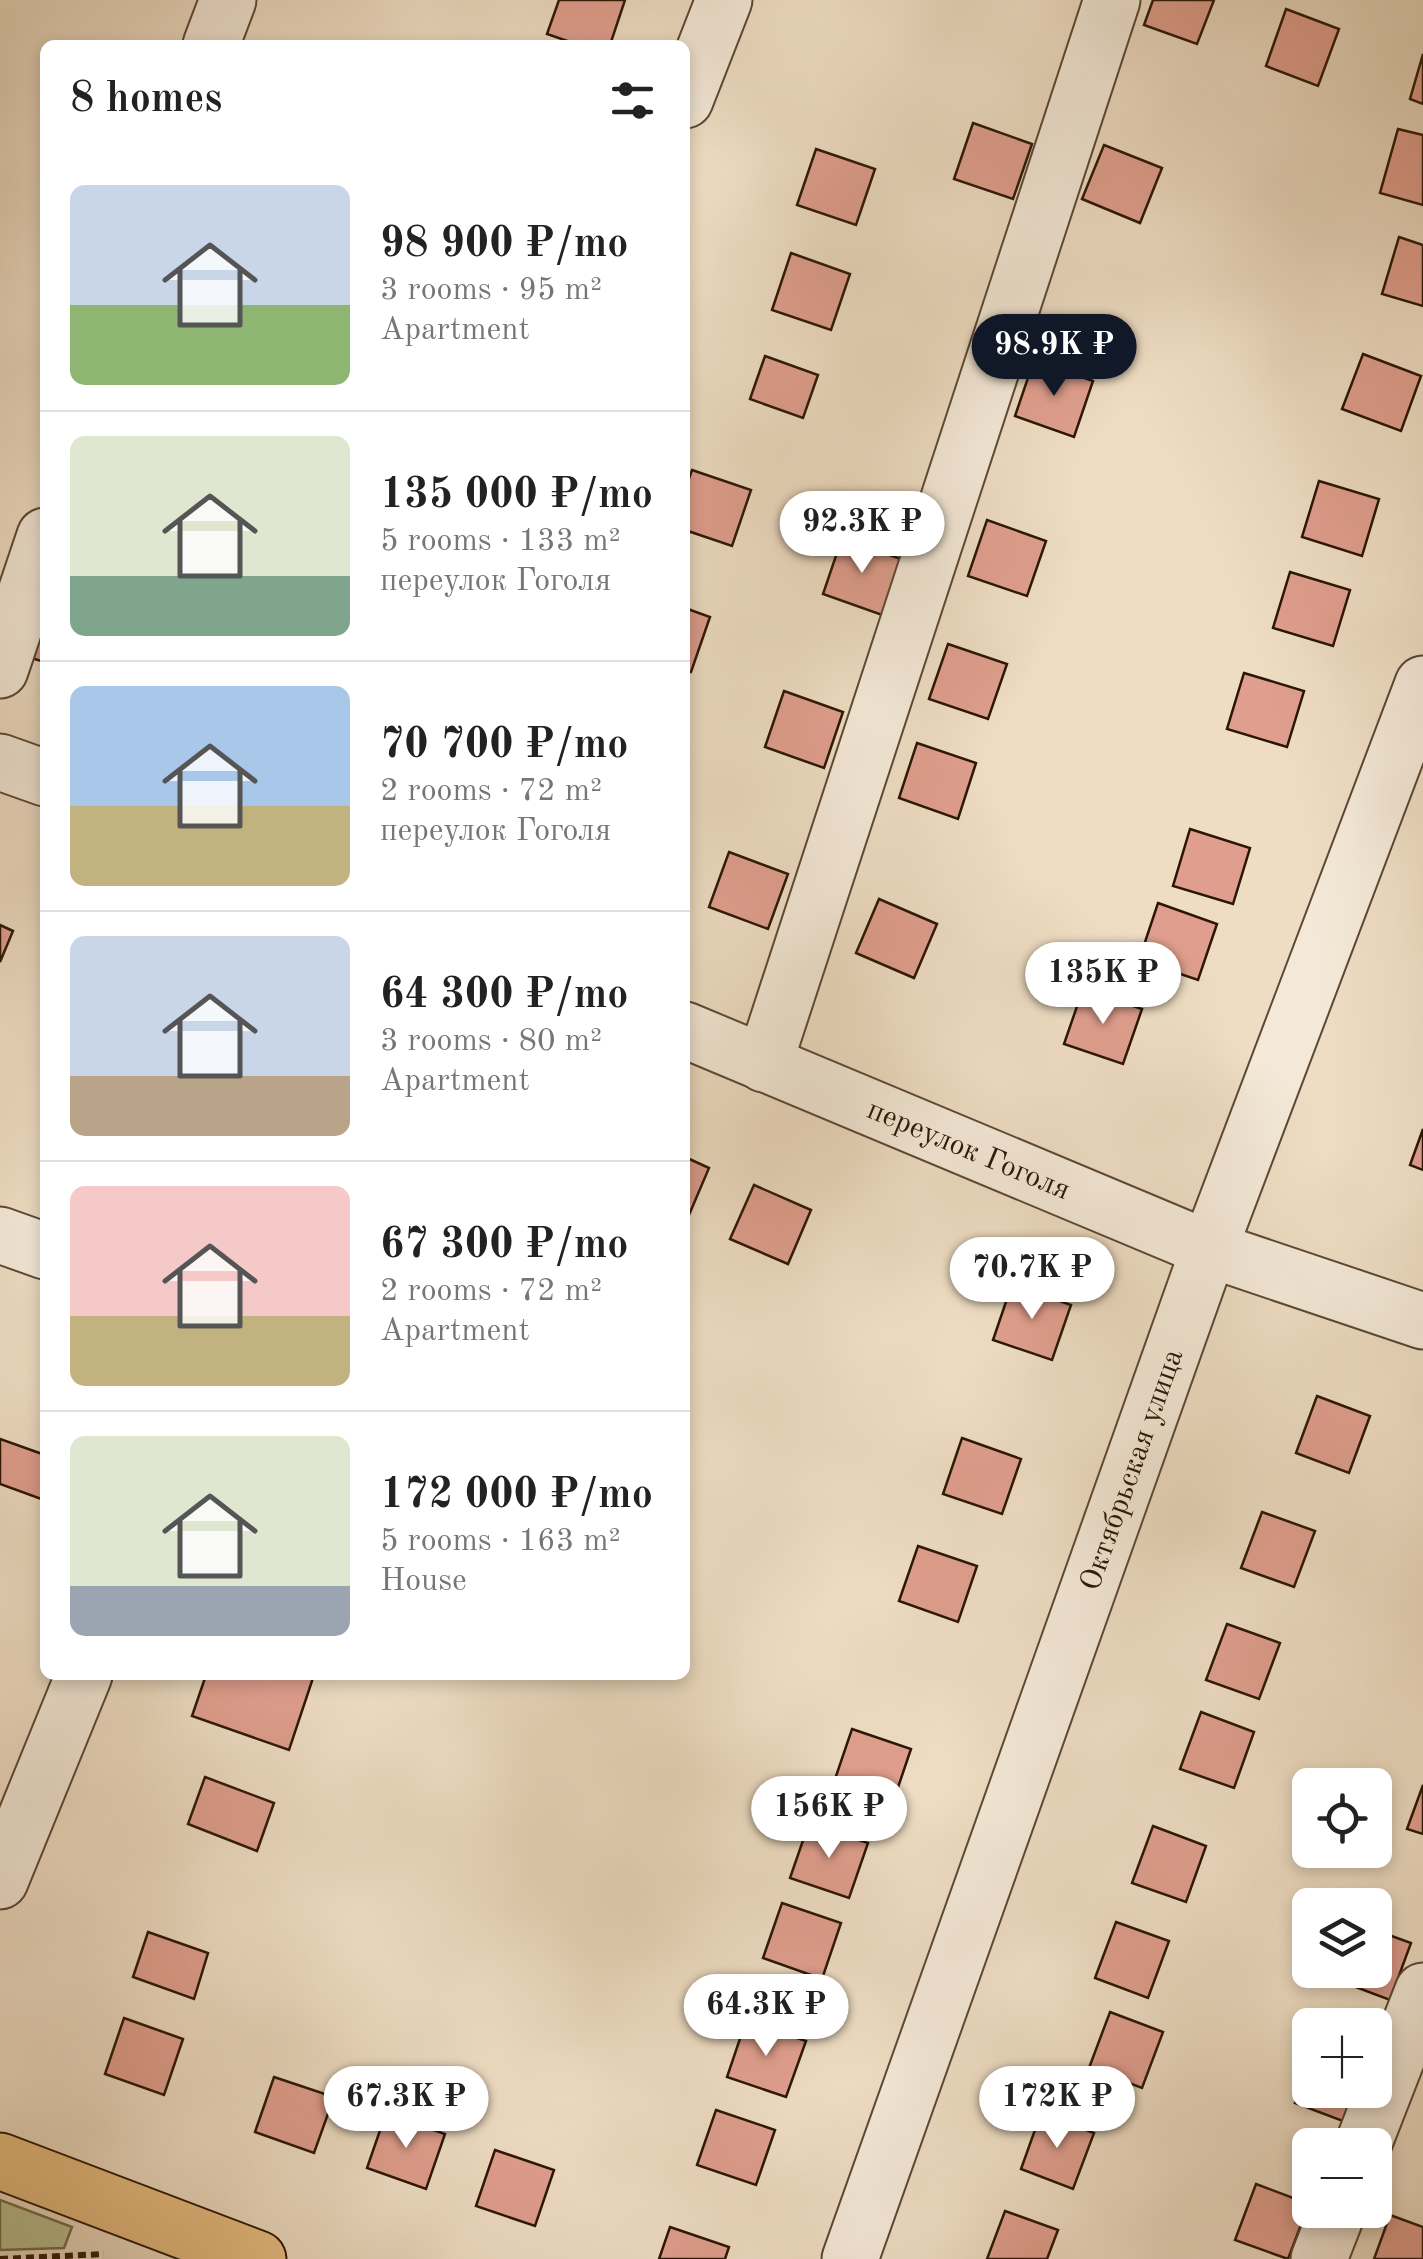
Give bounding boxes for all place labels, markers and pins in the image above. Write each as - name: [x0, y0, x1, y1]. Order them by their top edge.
- pin: 98.9K ₽: [962, 314, 1146, 399]
- pin: 92.3K ₽: [770, 491, 954, 576]
- pin: 135K ₽: [1022, 942, 1184, 1027]
- pin: 70.7K ₽: [940, 1237, 1124, 1322]
- pin: 156K ₽: [748, 1776, 910, 1861]
- pin: 64.3K ₽: [674, 1974, 858, 2059]
- pin: 67.3K ₽: [314, 2066, 498, 2151]
- pin: 172K ₽: [976, 2066, 1138, 2151]

